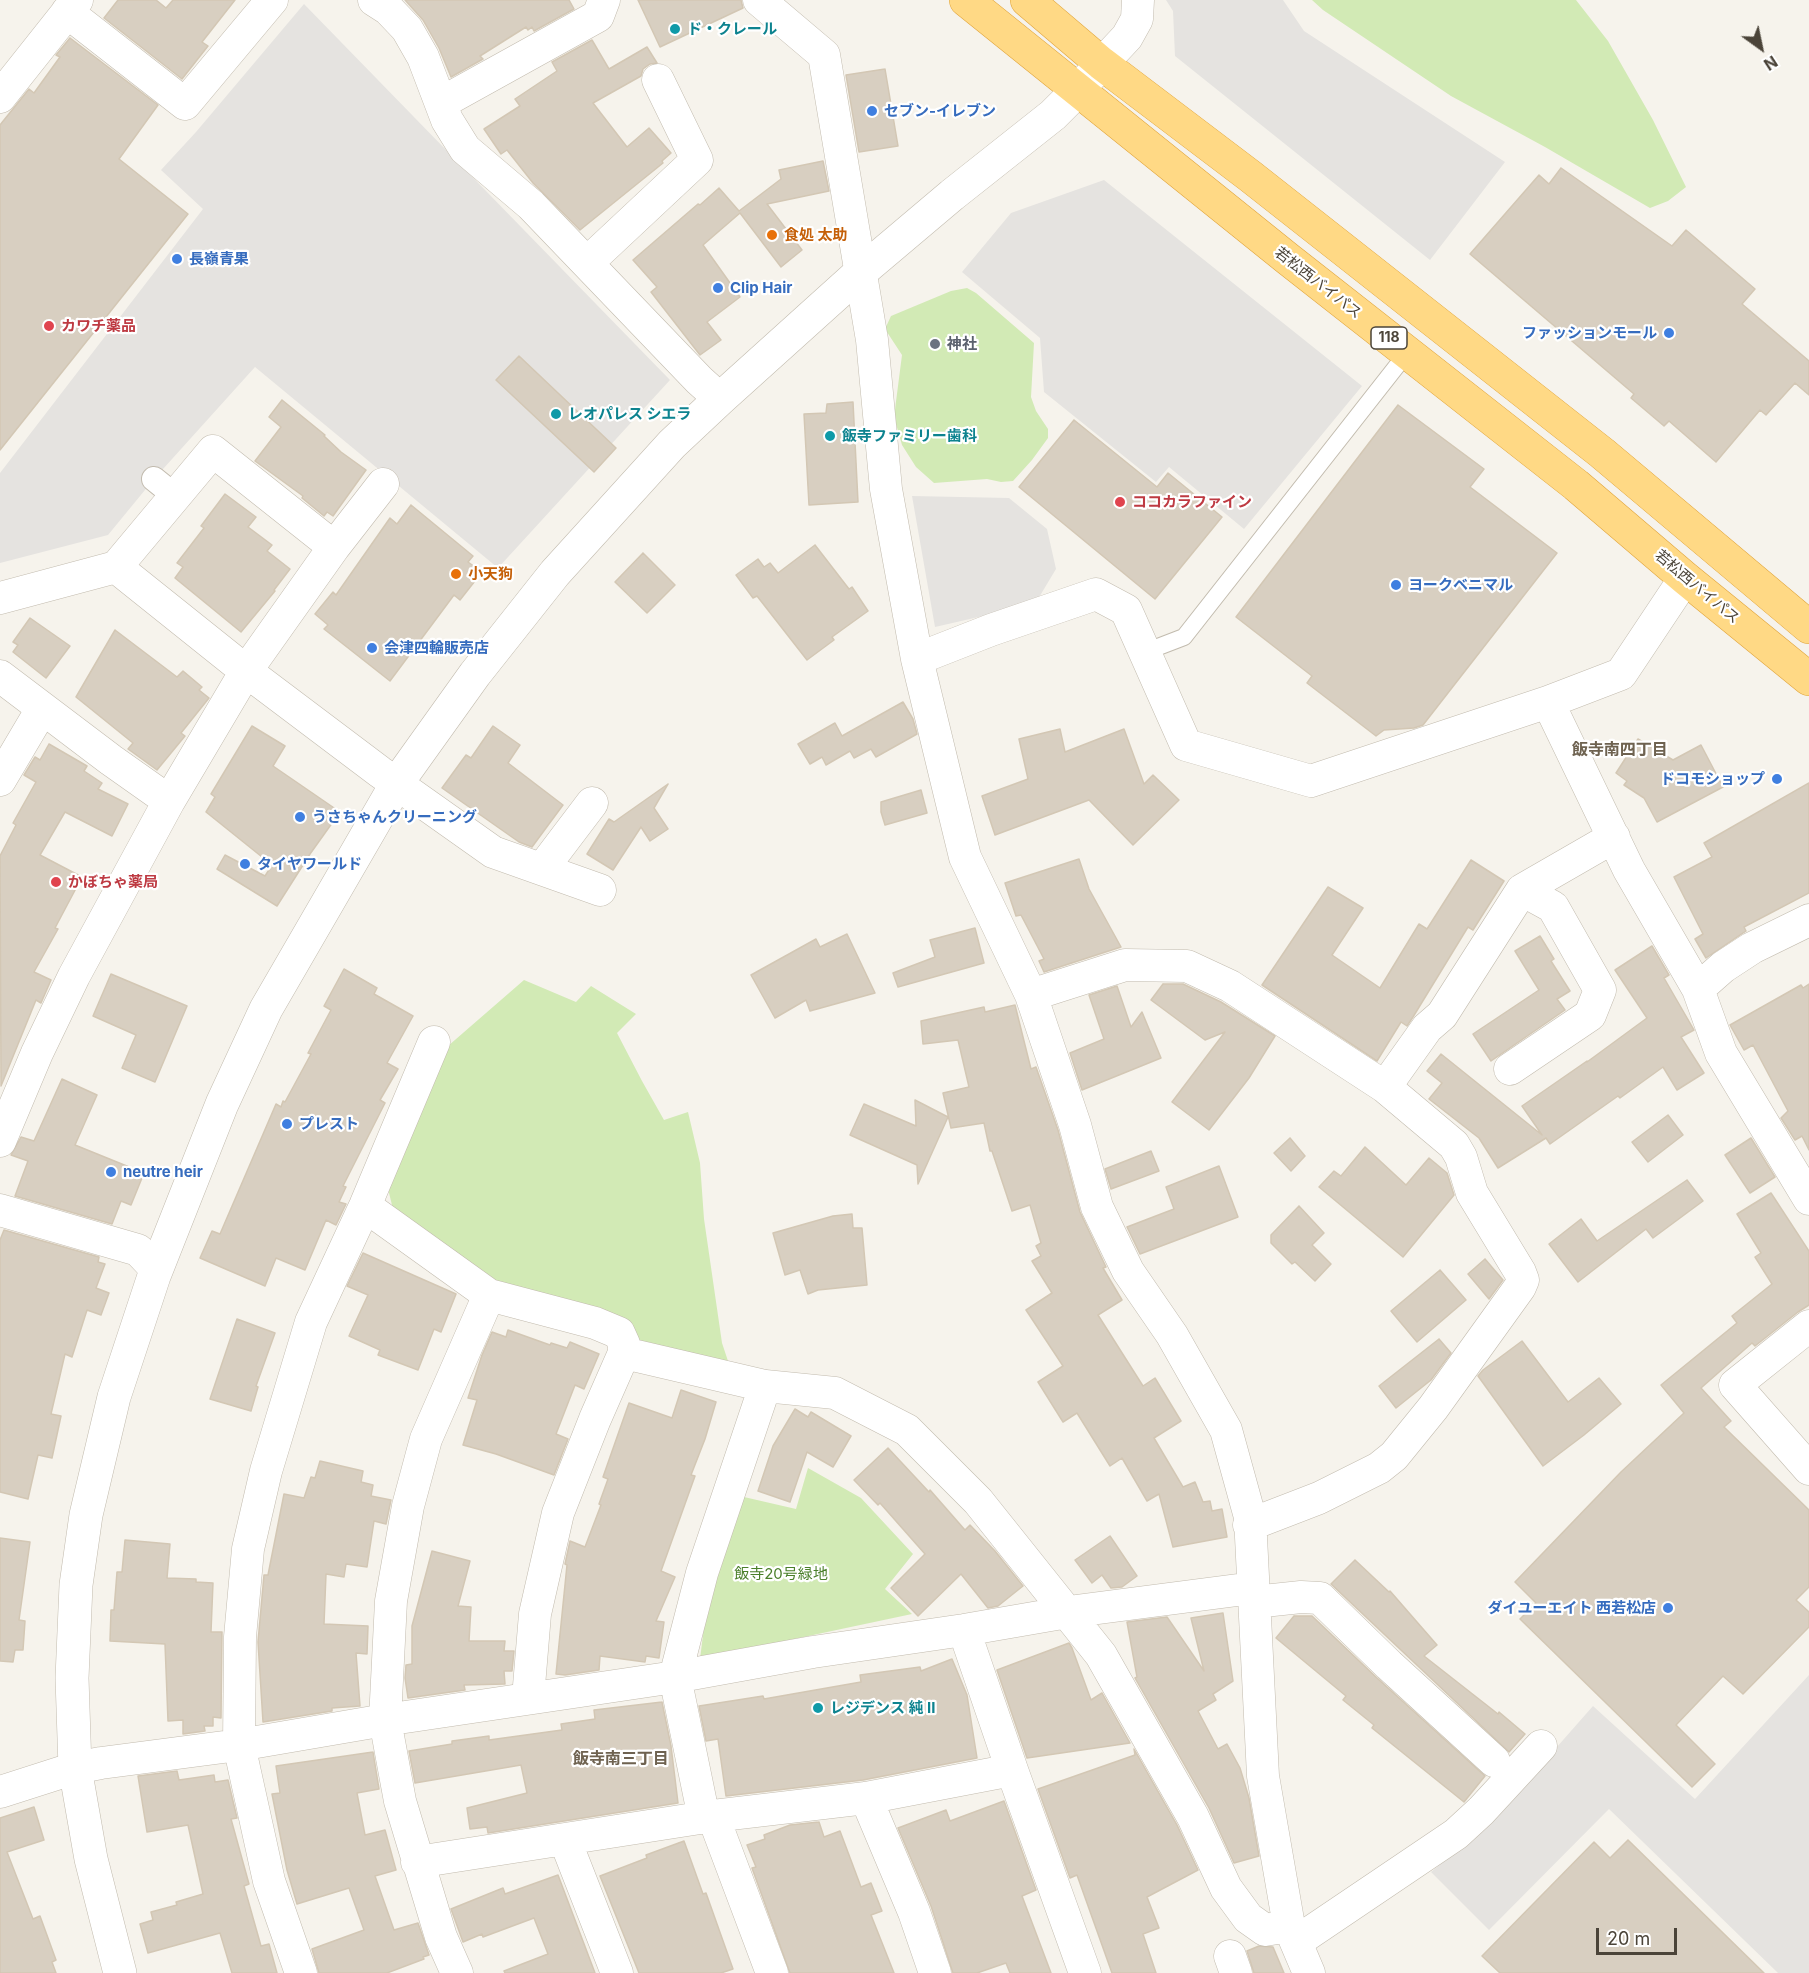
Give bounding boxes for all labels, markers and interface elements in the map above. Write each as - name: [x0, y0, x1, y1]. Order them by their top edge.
- north arrow: [1731, 18, 1791, 78]
- place label: ド・クレール: [687, 20, 777, 38]
- marker: ド・クレール: [668, 22, 682, 36]
- text: N: [1760, 51, 1781, 75]
- place label: セブン-イレブン: [884, 102, 996, 120]
- marker: セブン-イレブン: [865, 104, 879, 118]
- place label: 食処 太助: [784, 226, 848, 244]
- marker: 食処 太助: [765, 228, 779, 242]
- street label: 若松西バイパス: [1271, 244, 1365, 322]
- place label: 長嶺青果: [189, 250, 249, 268]
- marker: 長嶺青果: [170, 252, 184, 266]
- place label: Clip Hair: [730, 279, 792, 297]
- marker: Clip Hair: [711, 281, 725, 295]
- place label: カワチ薬品: [61, 317, 136, 335]
- marker: カワチ薬品: [42, 319, 56, 333]
- place label: ファッションモール: [1522, 324, 1657, 342]
- marker: ファッションモール: [1662, 326, 1676, 340]
- road number: 118: [1371, 327, 1407, 349]
- place label: 神社: [947, 335, 977, 353]
- marker: 神社: [928, 337, 942, 351]
- place label: レオパレス シエラ: [568, 405, 692, 423]
- marker: レオパレス シエラ: [549, 407, 563, 421]
- place label: 飯寺ファミリー歯科: [842, 427, 977, 445]
- marker: 飯寺ファミリー歯科: [823, 429, 837, 443]
- place label: ココカラファイン: [1132, 493, 1252, 511]
- marker: ココカラファイン: [1113, 495, 1127, 509]
- street label: 若松西バイパス: [1651, 546, 1743, 628]
- place label: 小天狗: [468, 565, 513, 583]
- marker: 小天狗: [449, 567, 463, 581]
- place label: ヨークベニマル: [1408, 576, 1513, 594]
- marker: ヨークベニマル: [1389, 578, 1403, 592]
- place label: 会津四輪販売店: [384, 639, 489, 657]
- marker: 会津四輪販売店: [365, 641, 379, 655]
- district label: 飯寺南四丁目: [1572, 740, 1668, 760]
- place label: ドコモショップ: [1660, 770, 1765, 788]
- marker: ドコモショップ: [1770, 772, 1784, 786]
- place label: うさちゃんクリーニング: [312, 808, 477, 826]
- marker: うさちゃんクリーニング: [293, 810, 307, 824]
- place label: タイヤワールド: [257, 855, 362, 873]
- marker: タイヤワールド: [238, 857, 252, 871]
- place label: かぼちゃ薬局: [68, 873, 158, 891]
- marker: かぼちゃ薬局: [49, 875, 63, 889]
- place label: プレスト: [299, 1115, 359, 1133]
- marker: プレスト: [280, 1117, 294, 1131]
- place label: neutre heir: [123, 1163, 203, 1181]
- marker: neutre heir: [104, 1165, 118, 1179]
- park label: 飯寺20号緑地: [734, 1565, 828, 1583]
- place label: ダイユーエイト 西若松店: [1487, 1599, 1656, 1617]
- marker: ダイユーエイト 西若松店: [1661, 1601, 1675, 1615]
- place label: レジデンス 純 II: [830, 1699, 936, 1717]
- marker: レジデンス 純 II: [811, 1701, 825, 1715]
- district label: 飯寺南三丁目: [573, 1749, 669, 1769]
- scale bar: [1599, 1916, 1680, 1954]
- text: 20 m: [1607, 1928, 1650, 1949]

